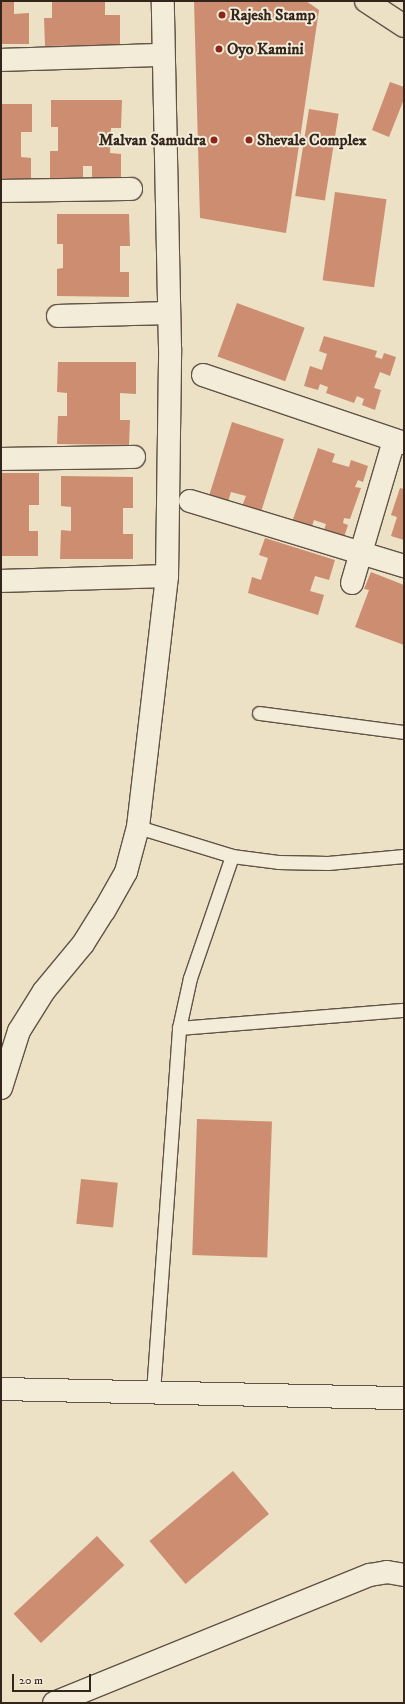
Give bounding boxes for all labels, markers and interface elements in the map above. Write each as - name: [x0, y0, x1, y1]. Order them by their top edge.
- place label: Rajesh Stamp: [230, 5, 315, 25]
- marker: Rajesh Stamp: [217, 10, 227, 20]
- place label: Oyo Kamini: [227, 39, 304, 59]
- marker: Oyo Kamini: [214, 44, 224, 54]
- place label: Malvan Samudra: [99, 130, 206, 150]
- place label: Shevale Complex: [257, 130, 367, 150]
- marker: Malvan Samudra: [209, 135, 219, 145]
- marker: Shevale Complex: [244, 135, 254, 145]
- scale bar: [14, 1666, 93, 1692]
- text: 20 m: [19, 1673, 43, 1688]

